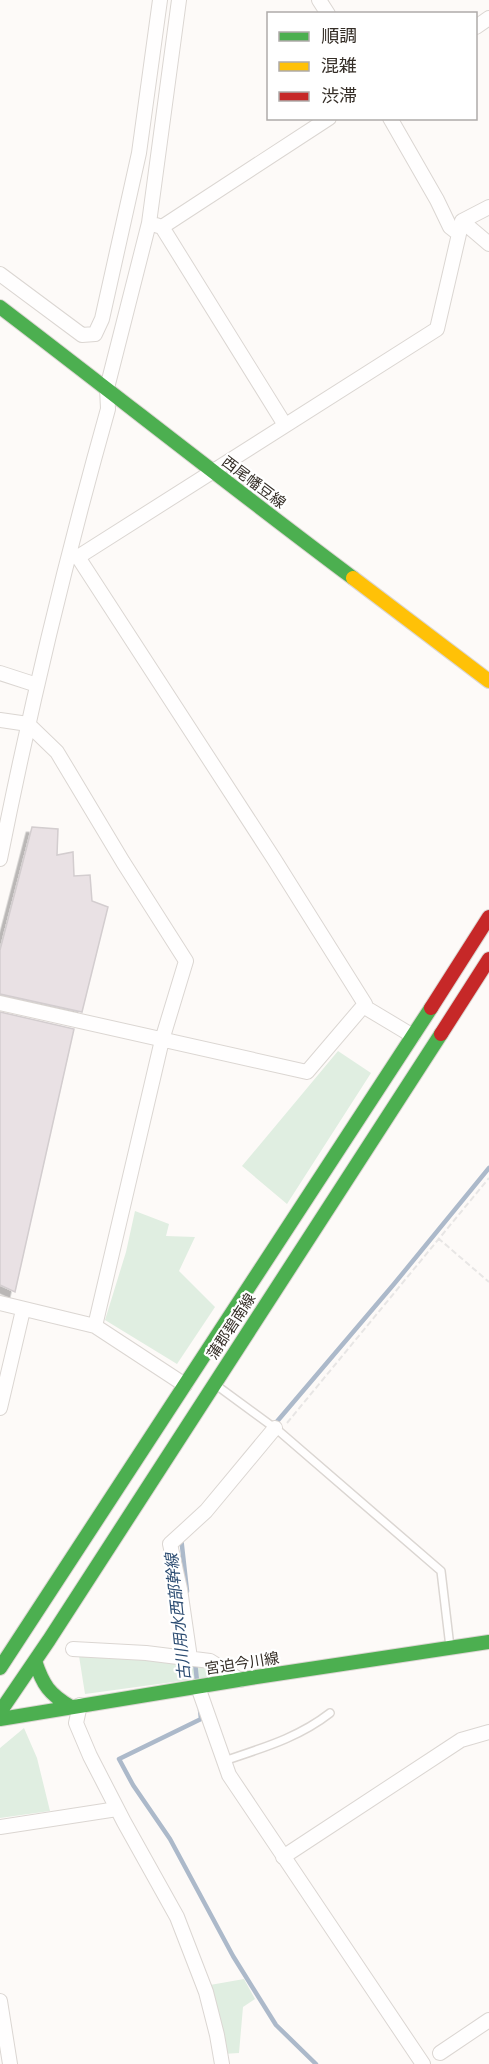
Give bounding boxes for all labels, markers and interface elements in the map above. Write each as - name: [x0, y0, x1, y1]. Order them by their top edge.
- legend: [267, 12, 477, 120]
- text: 順調: [321, 26, 357, 46]
- text: 混雑: [321, 56, 357, 76]
- text: 渋滞: [321, 86, 357, 106]
- street label: 西尾幡豆線: [219, 453, 289, 511]
- street label: 蒲郡碧南線: [203, 1290, 259, 1362]
- water label: 古川用水西部幹線: [163, 1550, 193, 1682]
- street label: 宮迫今川線: [204, 1649, 280, 1677]

